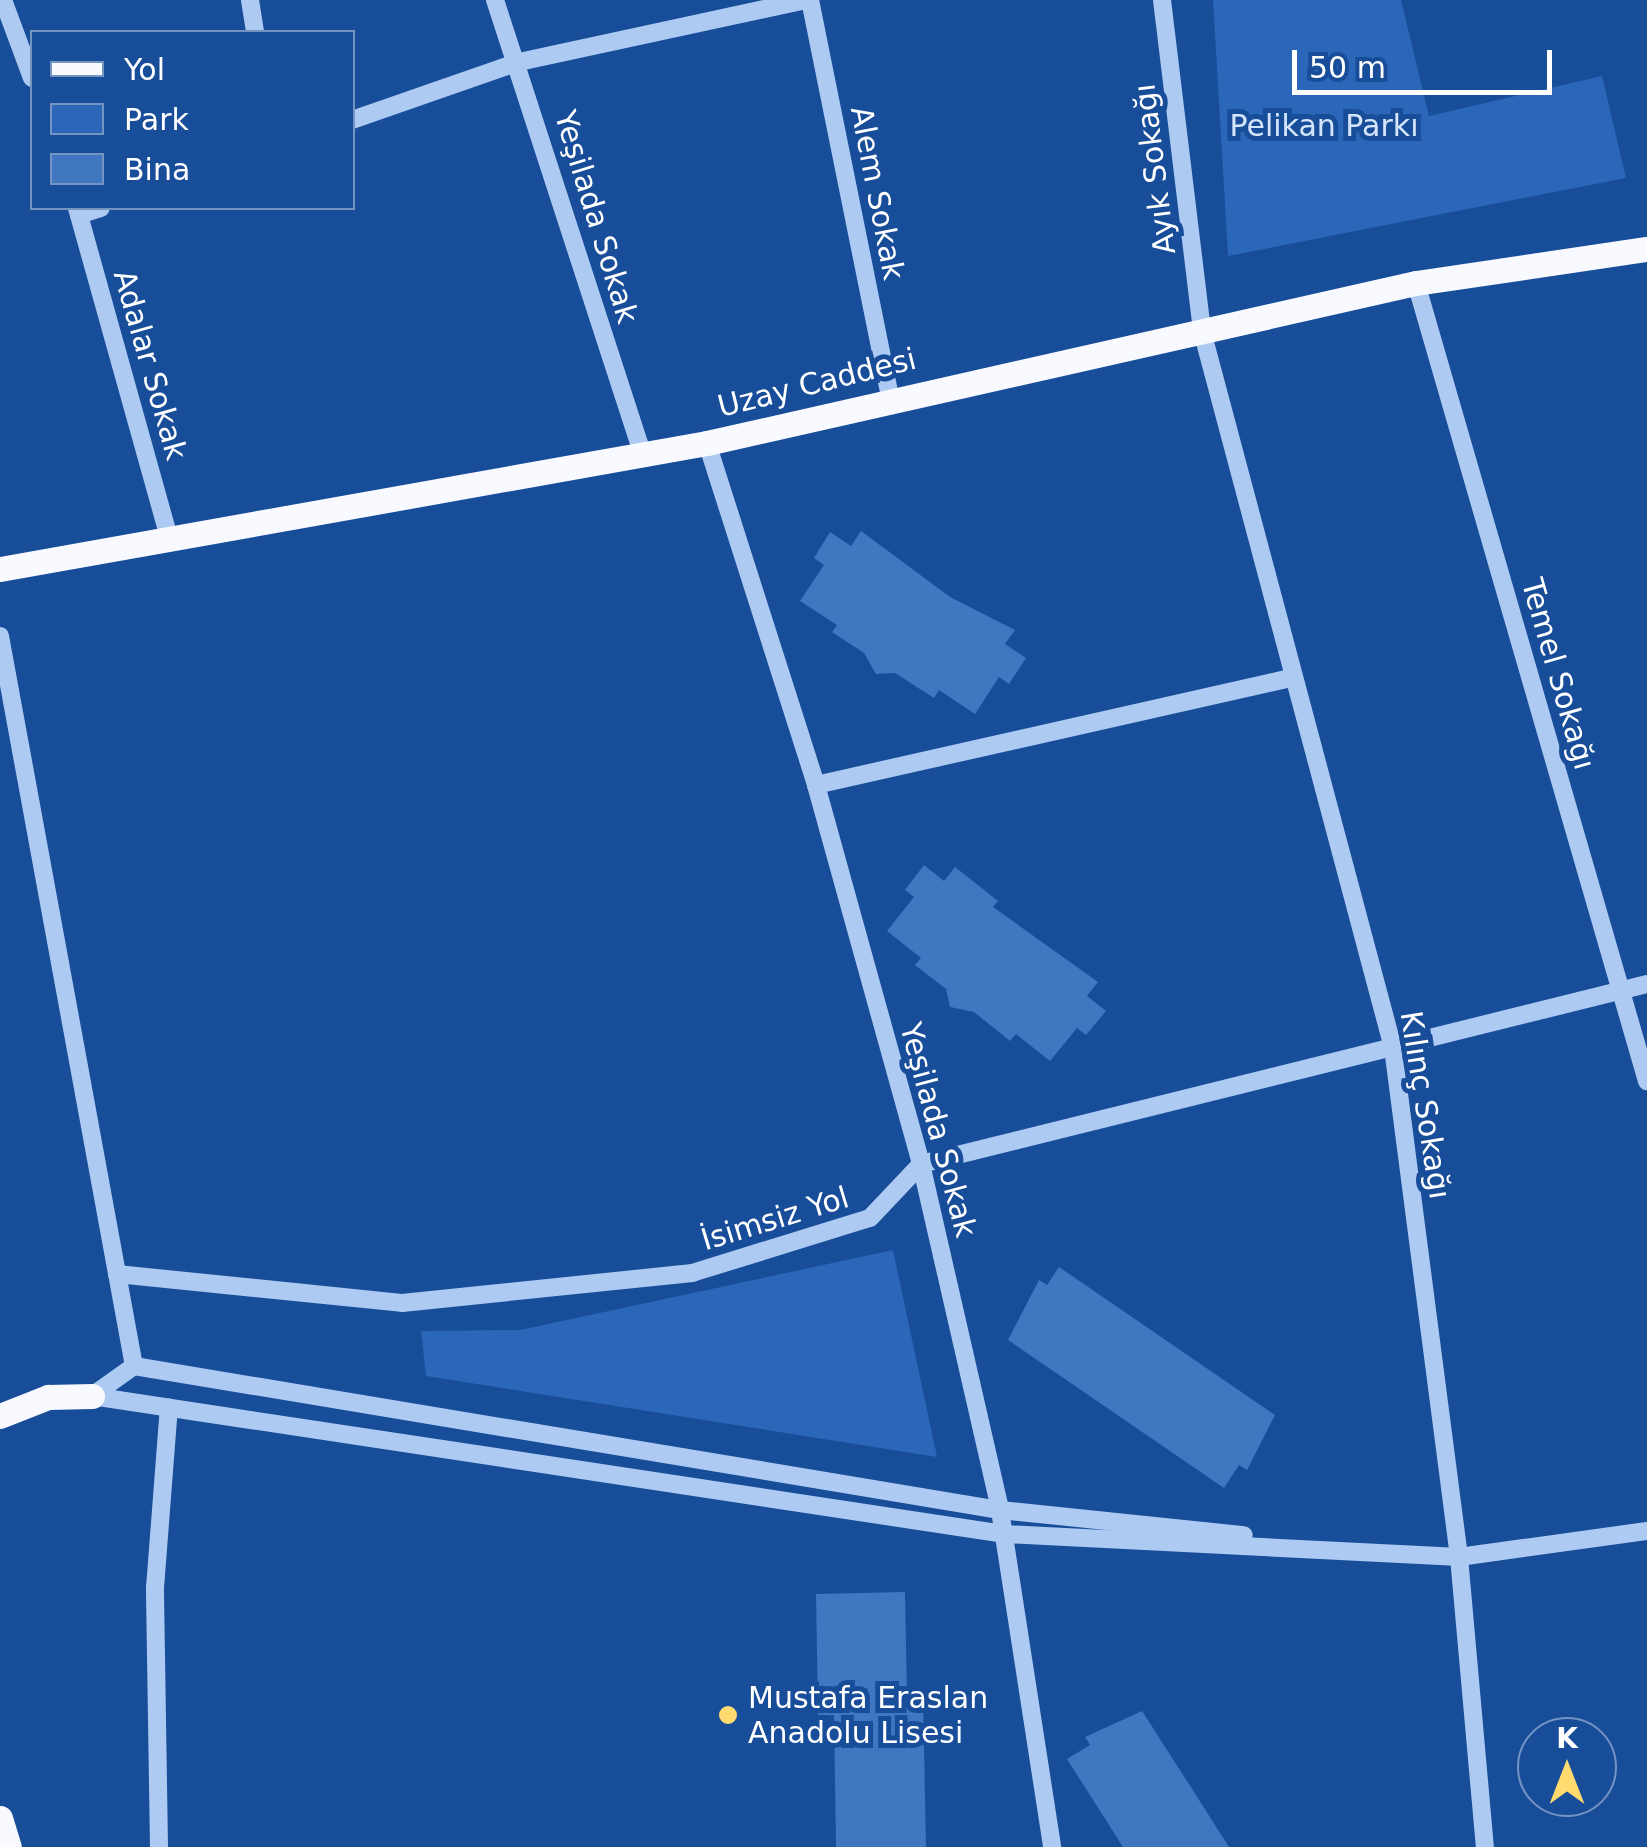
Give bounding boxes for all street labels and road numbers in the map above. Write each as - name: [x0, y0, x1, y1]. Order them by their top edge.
- street label: Ayık Sokağı: [1127, 82, 1183, 256]
- street label: Alem Sokak: [843, 103, 911, 283]
- street label: Yeşilada Sokak: [547, 106, 645, 328]
- street label: Adalar Sokak: [106, 266, 194, 464]
- street label: Uzay Caddesi: [714, 341, 920, 425]
- street label: Temel Sokağı: [1514, 574, 1602, 774]
- street label: Kılınç Sokağı: [1392, 1008, 1458, 1202]
- street label: Yeşilada Sokak: [892, 1019, 984, 1241]
- street label: İsimsiz Yol: [697, 1180, 853, 1258]

